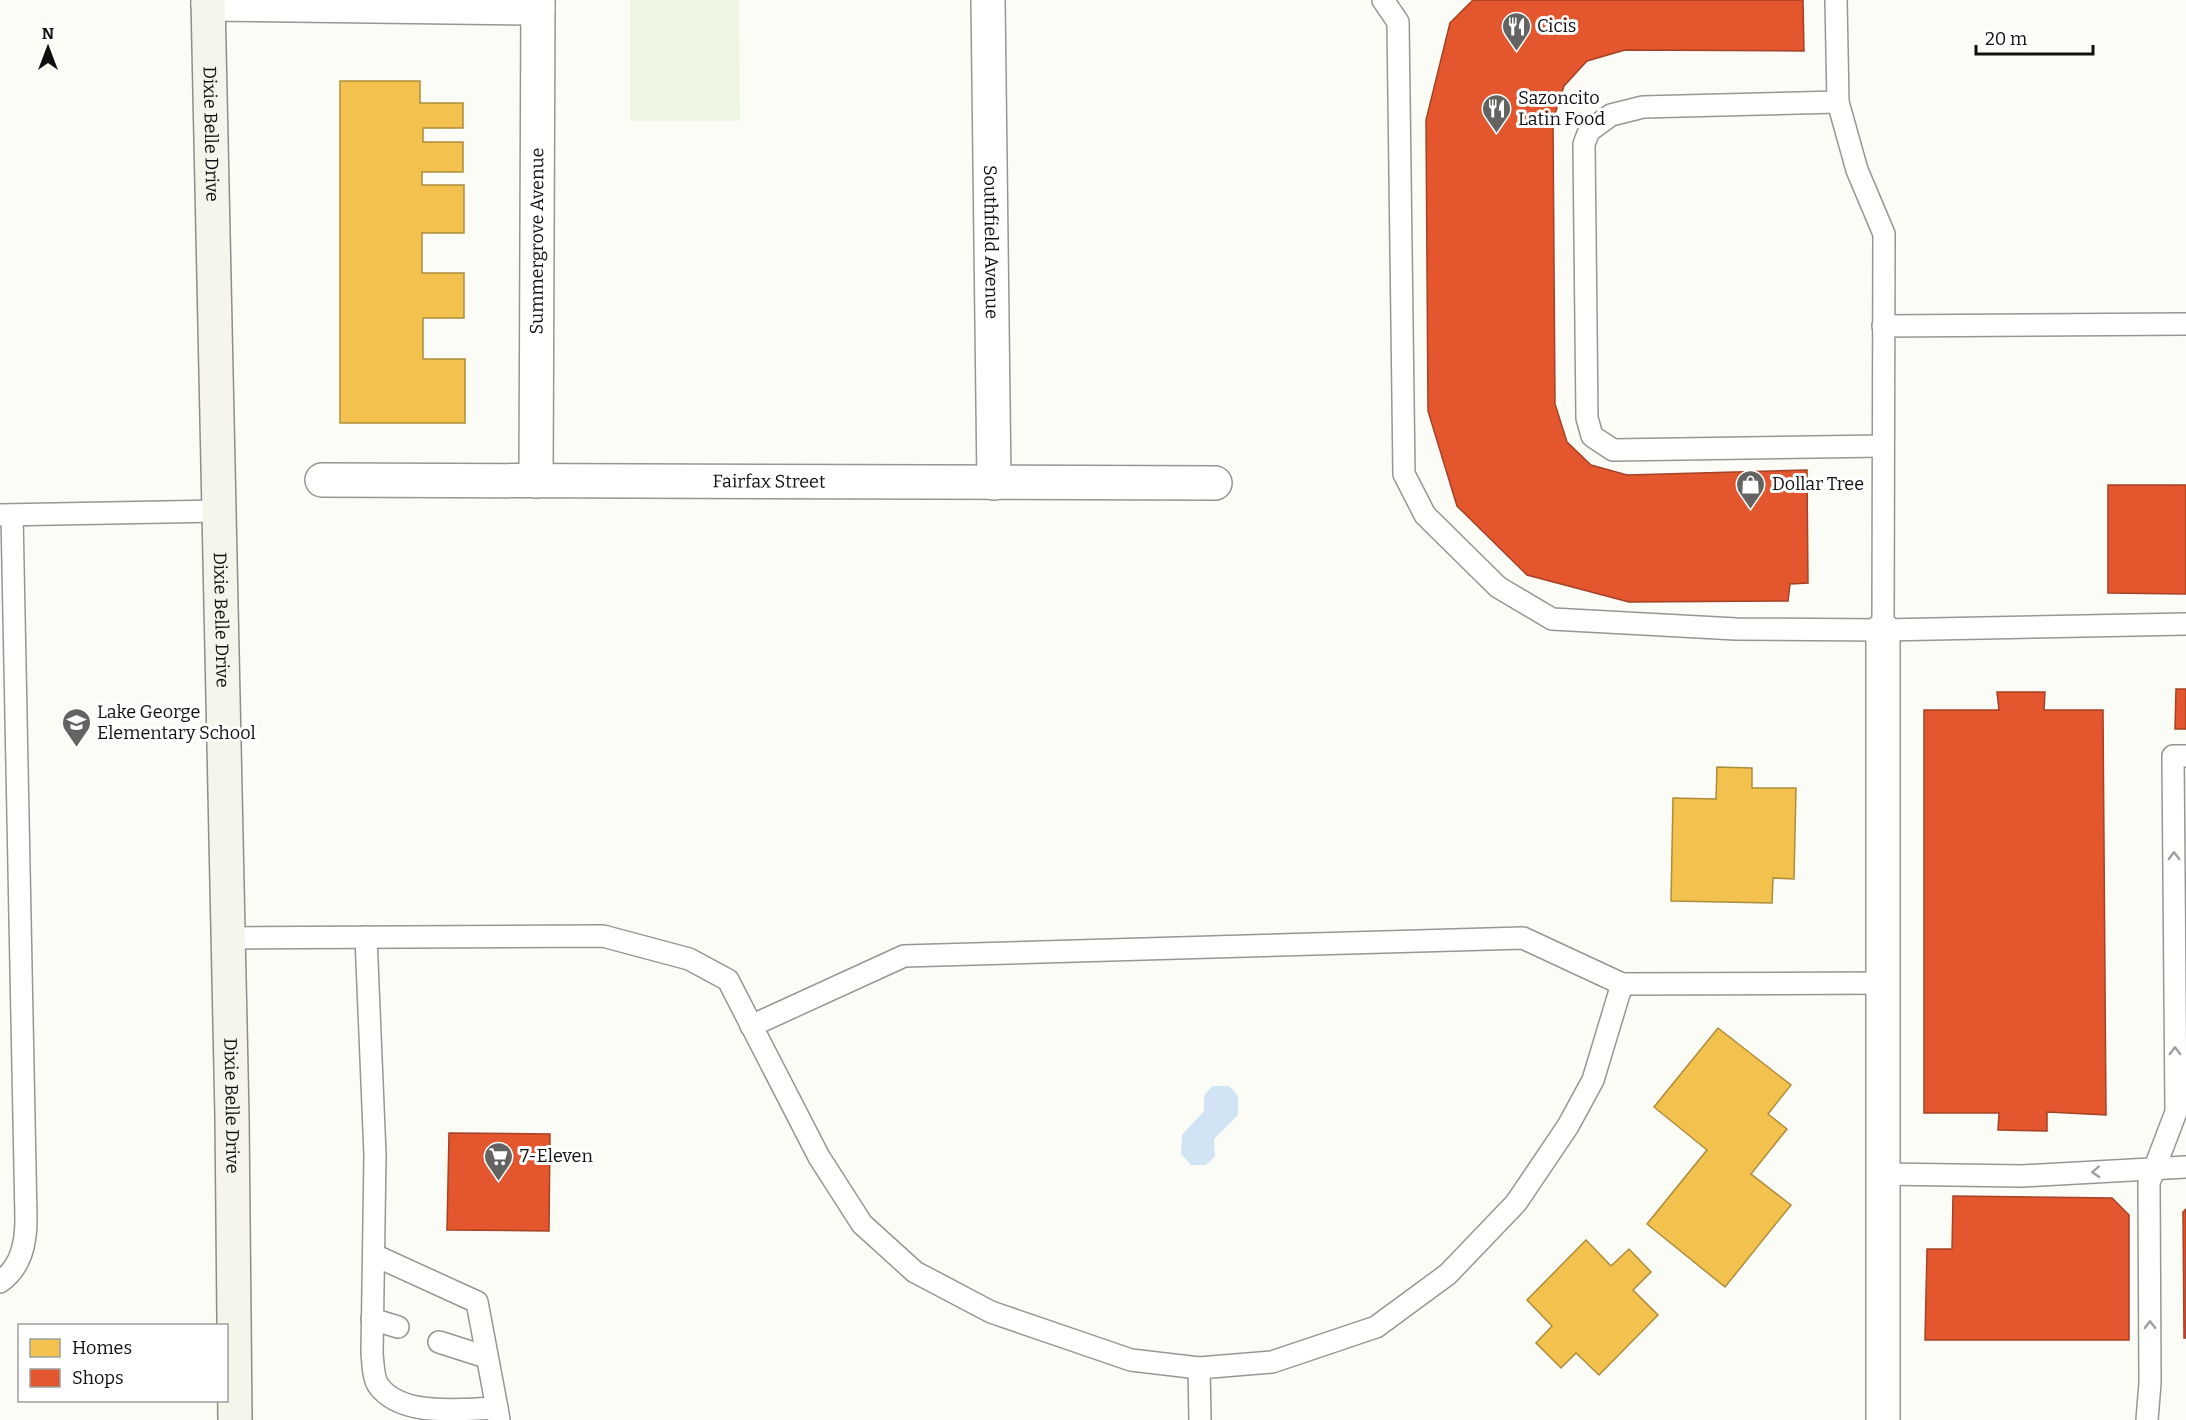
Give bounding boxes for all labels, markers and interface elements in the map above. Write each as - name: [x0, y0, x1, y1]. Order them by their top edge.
- restaurant icon: Cicis: [1500, 10, 1532, 52]
- place label: Cicis: [1537, 15, 1576, 37]
- north arrow: [18, 18, 78, 78]
- scale bar: [1976, 18, 2093, 56]
- text: N: [42, 24, 54, 43]
- text: 20 m: [1985, 28, 2027, 50]
- street label: Dixie Belle Drive: [198, 66, 223, 202]
- place label: Sazoncito Latin Food: [1518, 87, 1605, 130]
- restaurant icon: Sazoncito Latin Food: [1481, 92, 1513, 134]
- street label: Summergrove Avenue: [526, 148, 548, 334]
- street label: Southfield Avenue: [979, 165, 1003, 319]
- shop icon: Dollar Tree: [1735, 468, 1767, 510]
- street label: Fairfax Street: [712, 470, 826, 493]
- place label: Dollar Tree: [1772, 473, 1864, 495]
- street label: Dixie Belle Drive: [209, 552, 234, 688]
- place label: Lake George Elementary School: [97, 701, 256, 744]
- school or university icon: Lake George Elementary School: [60, 706, 92, 748]
- one-way arrow: [2168, 851, 2180, 860]
- street label: Dixie Belle Drive: [219, 1038, 244, 1174]
- one-way arrow: [2169, 1046, 2181, 1055]
- supermarket icon: 7-Eleven: [483, 1140, 515, 1182]
- place label: 7-Eleven: [520, 1145, 593, 1167]
- one-way arrow: [2092, 1165, 2101, 1178]
- one-way arrow: [2144, 1320, 2156, 1329]
- legend: [18, 1324, 228, 1402]
- text: Homes: [72, 1337, 132, 1359]
- text: Shops: [72, 1367, 124, 1389]

